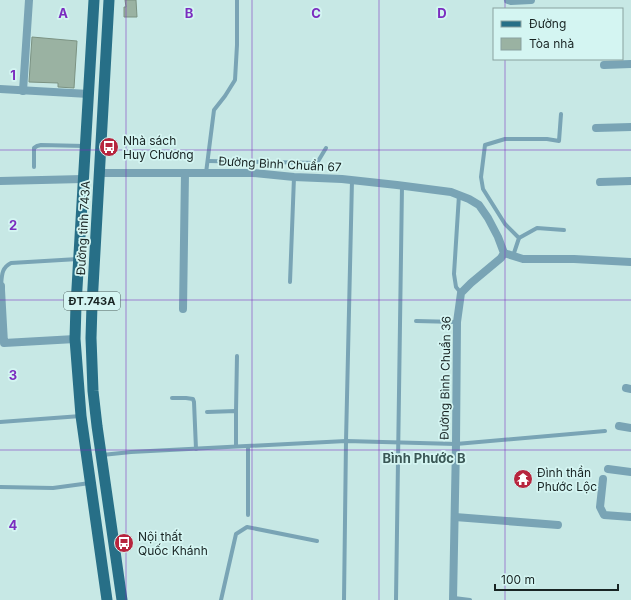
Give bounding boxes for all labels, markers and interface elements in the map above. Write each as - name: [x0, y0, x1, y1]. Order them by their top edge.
- text: A: [58, 5, 68, 21]
- text: B: [185, 5, 194, 21]
- text: C: [311, 5, 321, 21]
- text: D: [437, 5, 447, 21]
- legend: [493, 8, 623, 60]
- text: Đường: [529, 16, 566, 31]
- text: Tòa nhà: [529, 36, 574, 51]
- text: 1: [10, 67, 16, 83]
- place label: Nhà sách Huy Chương: [123, 133, 194, 162]
- bus stop icon: Nhà sách Huy Chương: [98, 136, 120, 158]
- street label: Đường Bình Chuẩn 67: [218, 153, 342, 175]
- street label: Đường tỉnh 743A: [73, 180, 93, 276]
- text: 2: [9, 217, 17, 233]
- road number: ĐT.743A: [64, 292, 120, 310]
- street label: Đường Bình Chuẩn 36: [436, 316, 454, 440]
- text: 3: [9, 367, 17, 383]
- district label: Bình Phước B: [382, 450, 466, 466]
- place label: Đình thần Phước Lộc: [537, 465, 597, 494]
- temple icon: Đình thần Phước Lộc: [512, 468, 534, 490]
- text: 4: [9, 517, 18, 533]
- place label: Nội thất Quốc Khánh: [138, 529, 208, 558]
- bus stop icon: Nội thất Quốc Khánh: [113, 532, 135, 554]
- scale bar: [495, 566, 618, 592]
- text: 100 m: [501, 572, 535, 587]

